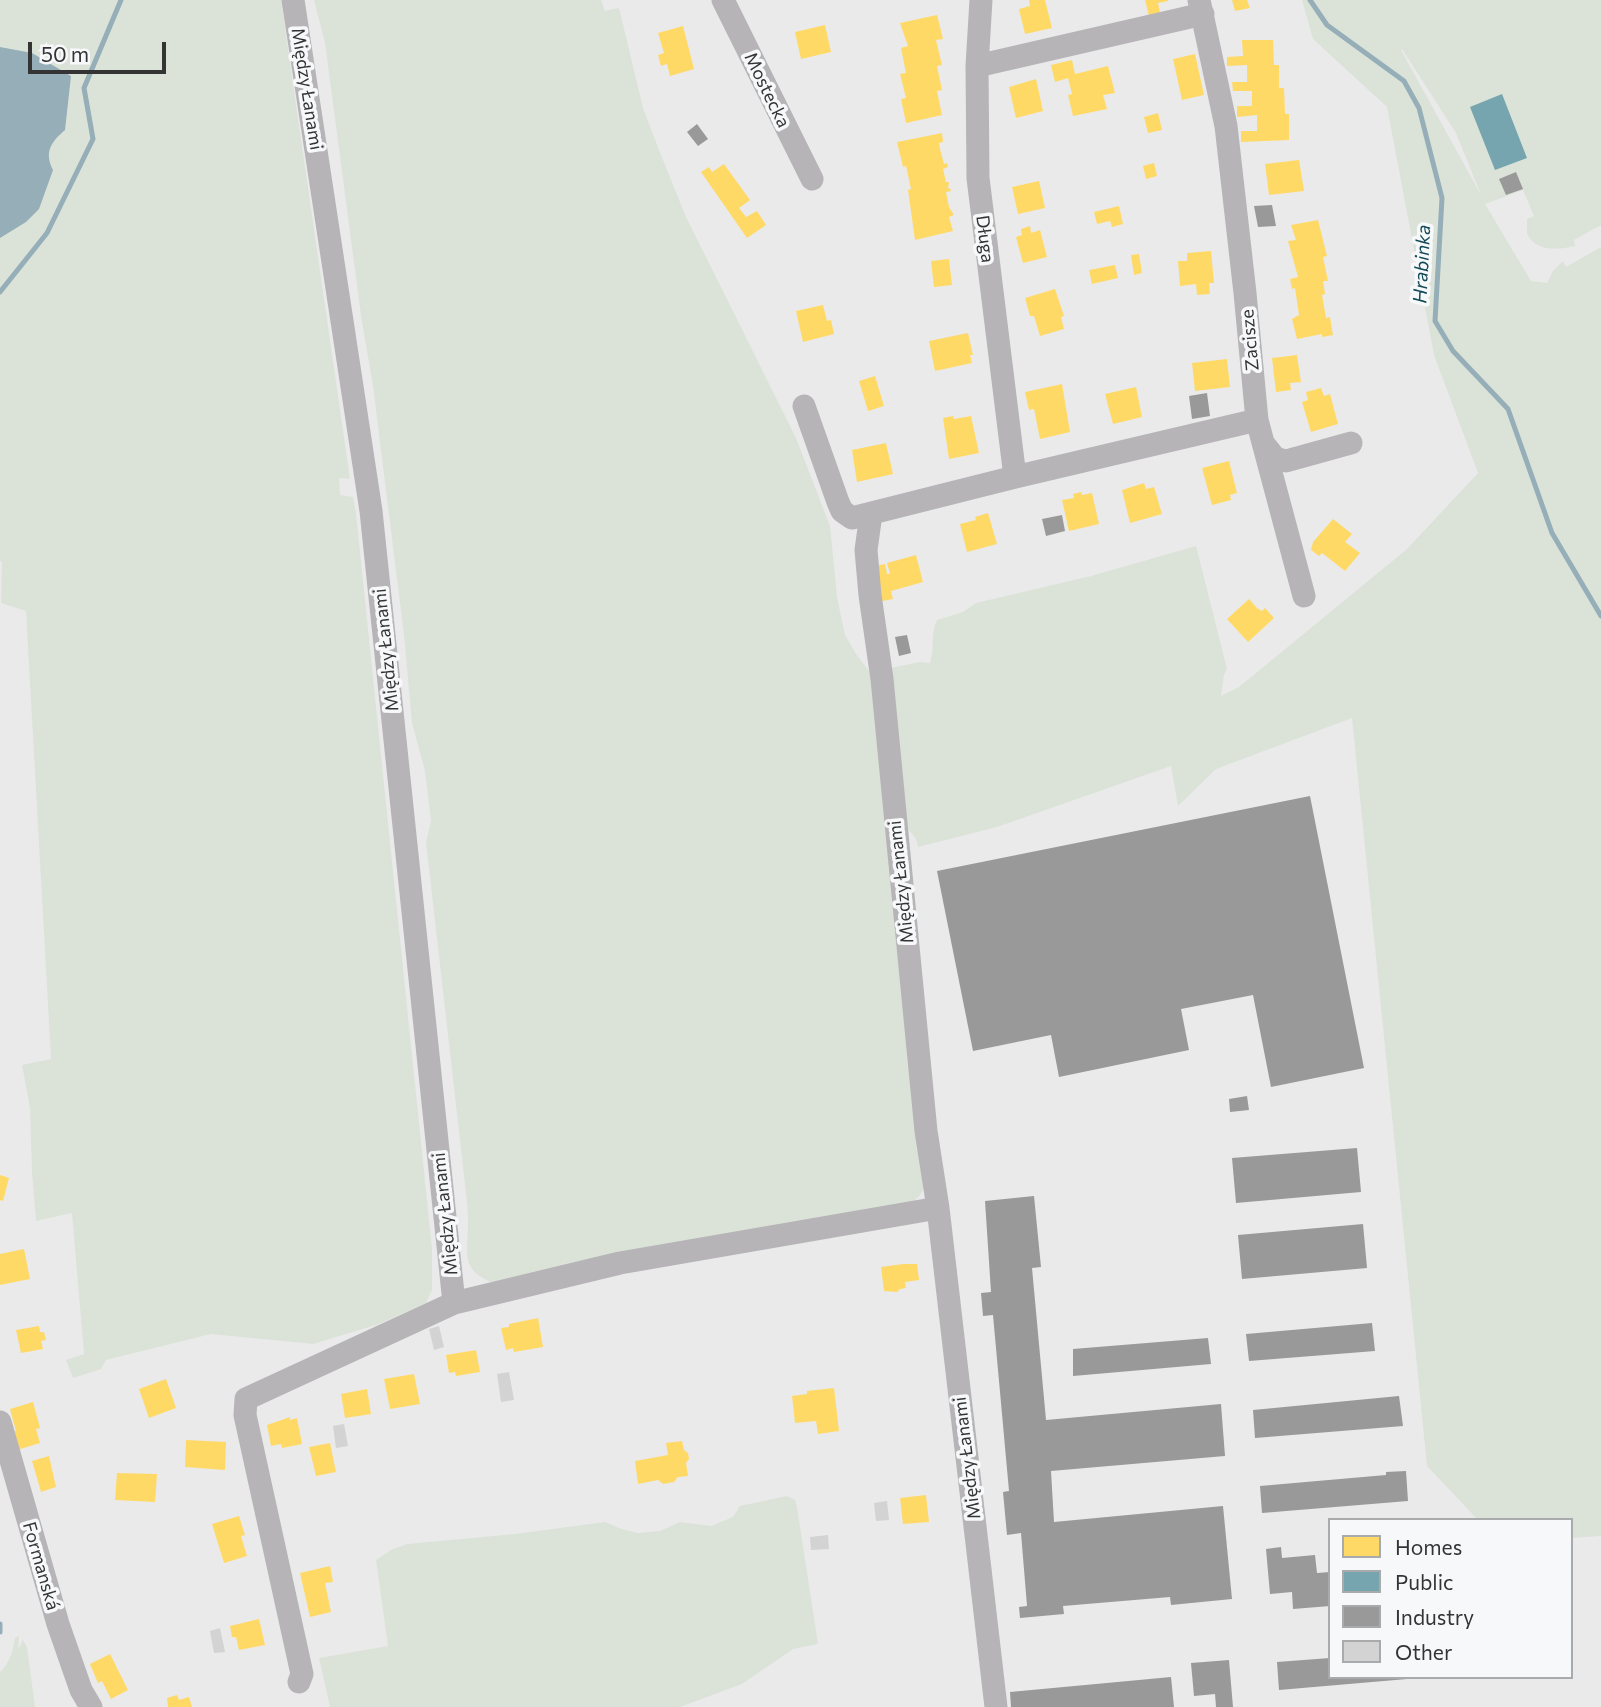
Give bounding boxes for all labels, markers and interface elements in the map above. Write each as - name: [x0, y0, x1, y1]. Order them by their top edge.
- street label: Między Łanami: [287, 26, 327, 152]
- scale bar: [32, 28, 170, 72]
- text: 50 m: [41, 41, 89, 66]
- street label: Mostecka: [740, 49, 794, 131]
- street label: Długa: [971, 214, 999, 264]
- water label: Hrabinka: [1409, 224, 1435, 304]
- street label: Zacisze: [1237, 308, 1263, 372]
- street label: Między Łanami: [369, 588, 403, 712]
- street label: Między Łanami: [884, 820, 918, 944]
- street label: Między Łanami: [428, 1152, 462, 1276]
- street label: Między Łanami: [949, 1395, 985, 1521]
- legend: [1328, 1518, 1573, 1679]
- street label: Formanská: [18, 1519, 64, 1613]
- text: Homes: [1395, 1534, 1462, 1559]
- text: Public: [1395, 1569, 1453, 1594]
- text: Industry: [1395, 1604, 1474, 1629]
- text: Other: [1395, 1639, 1452, 1664]

